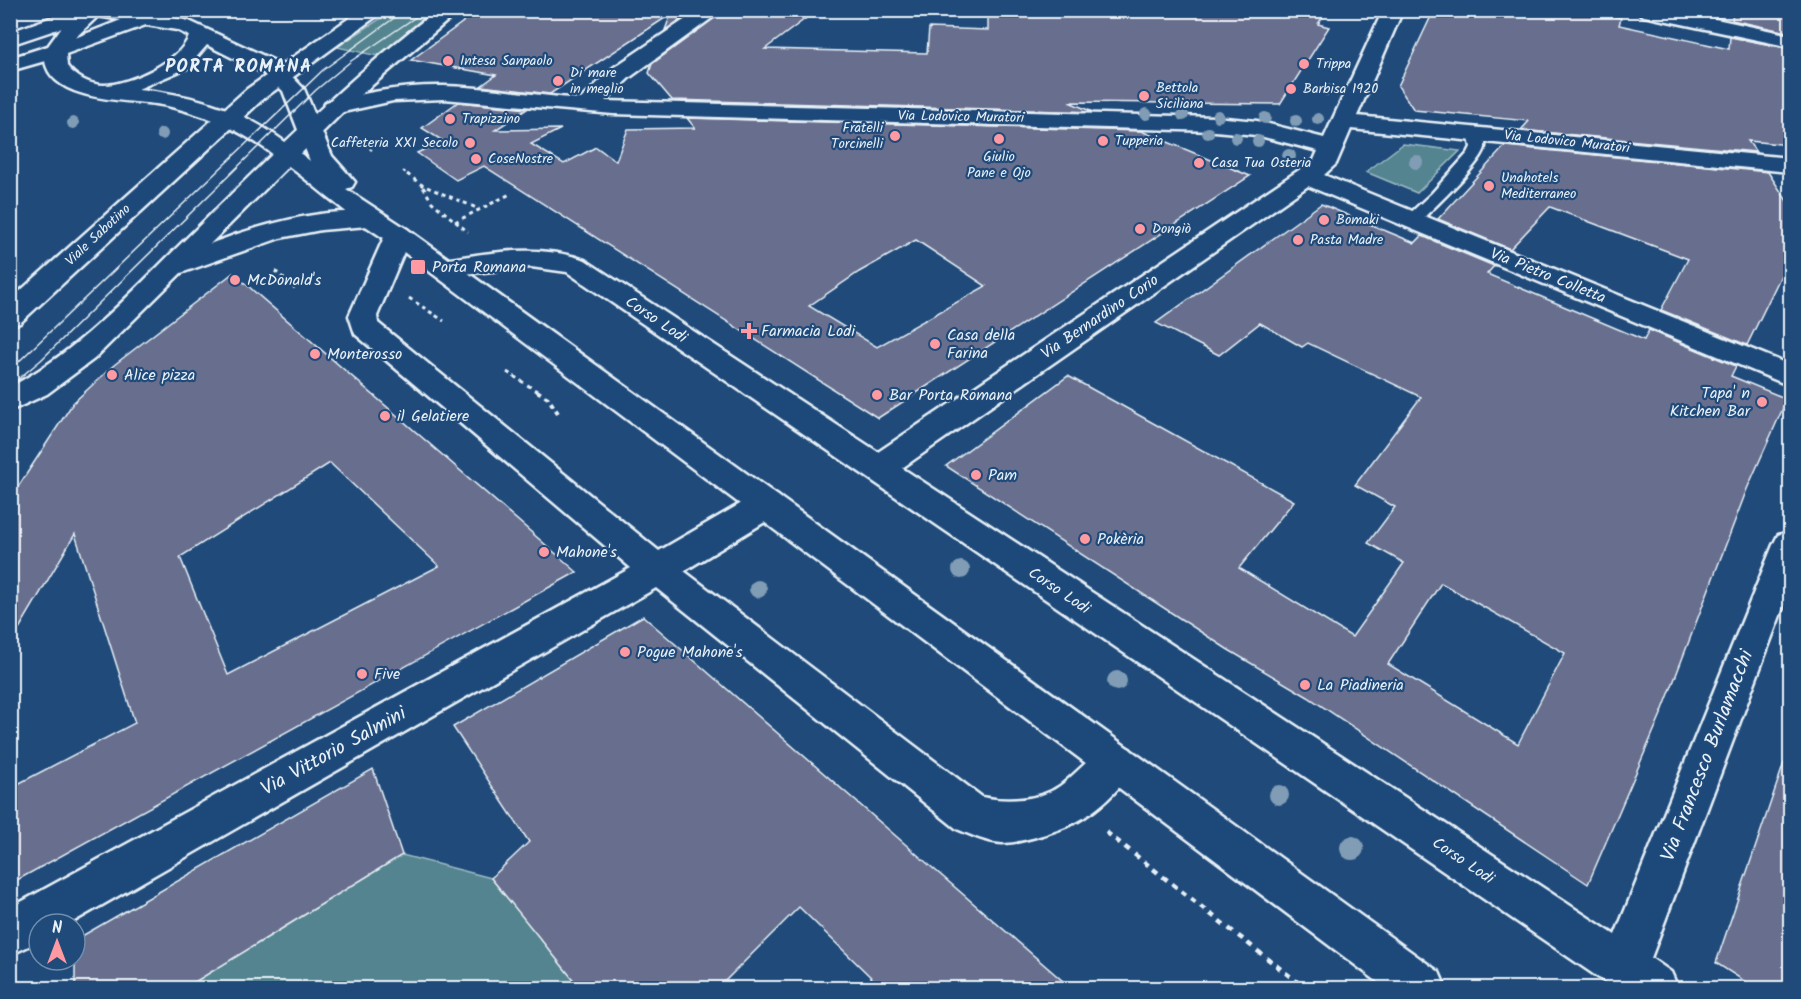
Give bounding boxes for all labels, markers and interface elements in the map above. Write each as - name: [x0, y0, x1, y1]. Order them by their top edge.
- place label: Intesa Sanpaolo: [460, 50, 553, 72]
- district label: PORTA ROMANA: [165, 53, 313, 82]
- place label: Trippa: [1316, 53, 1351, 75]
- marker: Intesa Sanpaolo: [441, 54, 455, 68]
- marker: Trippa: [1297, 57, 1311, 71]
- place label: Di mare in meglio: [570, 62, 624, 100]
- marker: Di mare in meglio: [551, 74, 565, 88]
- place label: Bettola Siciliana: [1156, 77, 1204, 115]
- place label: Barbisa 1920: [1303, 78, 1378, 100]
- marker: Barbisa 1920: [1284, 82, 1298, 96]
- marker: Bettola Siciliana: [1137, 89, 1151, 103]
- street label: Via Lodovico Muratori: [898, 105, 1025, 129]
- place label: Trapizzino: [462, 108, 520, 130]
- marker: Trapizzino: [443, 112, 457, 126]
- place label: Fratelli Torcinelli: [831, 117, 884, 155]
- street label: Via Lodovico Muratori: [1503, 124, 1632, 160]
- marker: Fratelli Torcinelli: [888, 129, 902, 143]
- place label: Tupperia: [1115, 130, 1163, 152]
- place label: Caffeteria XXI Secolo: [331, 132, 458, 154]
- marker: Giulio Pane e Ojo: [992, 132, 1006, 146]
- marker: Tupperia: [1096, 134, 1110, 148]
- marker: Caffeteria XXI Secolo: [463, 136, 477, 150]
- place label: Giulio Pane e Ojo: [967, 146, 1031, 184]
- place label: CoseNostre: [488, 148, 554, 170]
- marker: CoseNostre: [469, 152, 483, 166]
- place label: Casa Tua Osteria: [1211, 152, 1311, 174]
- marker: Casa Tua Osteria: [1192, 156, 1206, 170]
- place label: Unahotels Mediterraneo: [1501, 167, 1576, 205]
- marker: Unahotels Mediterraneo: [1482, 179, 1496, 193]
- street label: Viale Sabotino: [60, 199, 136, 271]
- place label: Bomaki: [1336, 209, 1380, 231]
- marker: Bomaki: [1317, 213, 1331, 227]
- place label: Dongiò: [1152, 218, 1191, 240]
- marker: Dongiò: [1133, 222, 1147, 236]
- place label: Pasta Madre: [1310, 229, 1384, 251]
- marker: Pasta Madre: [1291, 233, 1305, 247]
- street label: Via Pietro Colletta: [1486, 241, 1610, 311]
- place label: Porta Romana: [432, 255, 526, 280]
- marker: Porta Romana: [409, 258, 427, 276]
- place label: McDonald's: [247, 268, 322, 293]
- street label: Via Bernardino Corio: [1036, 268, 1164, 366]
- marker: McDonald's: [228, 273, 242, 287]
- street label: Corso Lodi: [620, 290, 693, 351]
- place label: Farmacia Lodi: [761, 319, 856, 344]
- place label: Casa della Farina: [947, 323, 1015, 366]
- marker: Farmacia Lodi: [742, 324, 756, 338]
- marker: Casa della Farina: [928, 337, 942, 351]
- place label: Monterosso: [327, 342, 402, 367]
- marker: Monterosso: [308, 347, 322, 361]
- place label: Alice pizza: [124, 363, 195, 388]
- marker: Alice pizza: [105, 368, 119, 382]
- place label: Tapa' n Kitchen Bar: [1670, 381, 1752, 424]
- place label: Bar Porta Romana: [889, 383, 1013, 408]
- marker: Bar Porta Romana: [870, 388, 884, 402]
- marker: Tapa' n Kitchen Bar: [1755, 395, 1769, 409]
- place label: il Gelatiere: [397, 404, 469, 429]
- marker: il Gelatiere: [378, 409, 392, 423]
- place label: Pam: [988, 463, 1017, 488]
- marker: Pam: [969, 468, 983, 482]
- place label: Pokèria: [1097, 527, 1144, 552]
- marker: Pokèria: [1078, 532, 1092, 546]
- place label: Mahone's: [556, 540, 617, 565]
- marker: Mahone's: [537, 545, 551, 559]
- street label: Corso Lodi: [1023, 561, 1096, 622]
- place label: Pogue Mahone's: [637, 640, 743, 665]
- street label: Via Francesco Burlamacchi: [1653, 644, 1764, 866]
- marker: Pogue Mahone's: [618, 645, 632, 659]
- place label: Five: [374, 662, 400, 687]
- marker: Five: [355, 667, 369, 681]
- place label: La Piadineria: [1317, 673, 1404, 698]
- marker: La Piadineria: [1298, 678, 1312, 692]
- street label: Via Vittorio Salmini: [255, 698, 414, 805]
- street label: Corso Lodi: [1427, 831, 1500, 892]
- north arrow: [27, 912, 87, 972]
- text: N: [52, 916, 62, 941]

